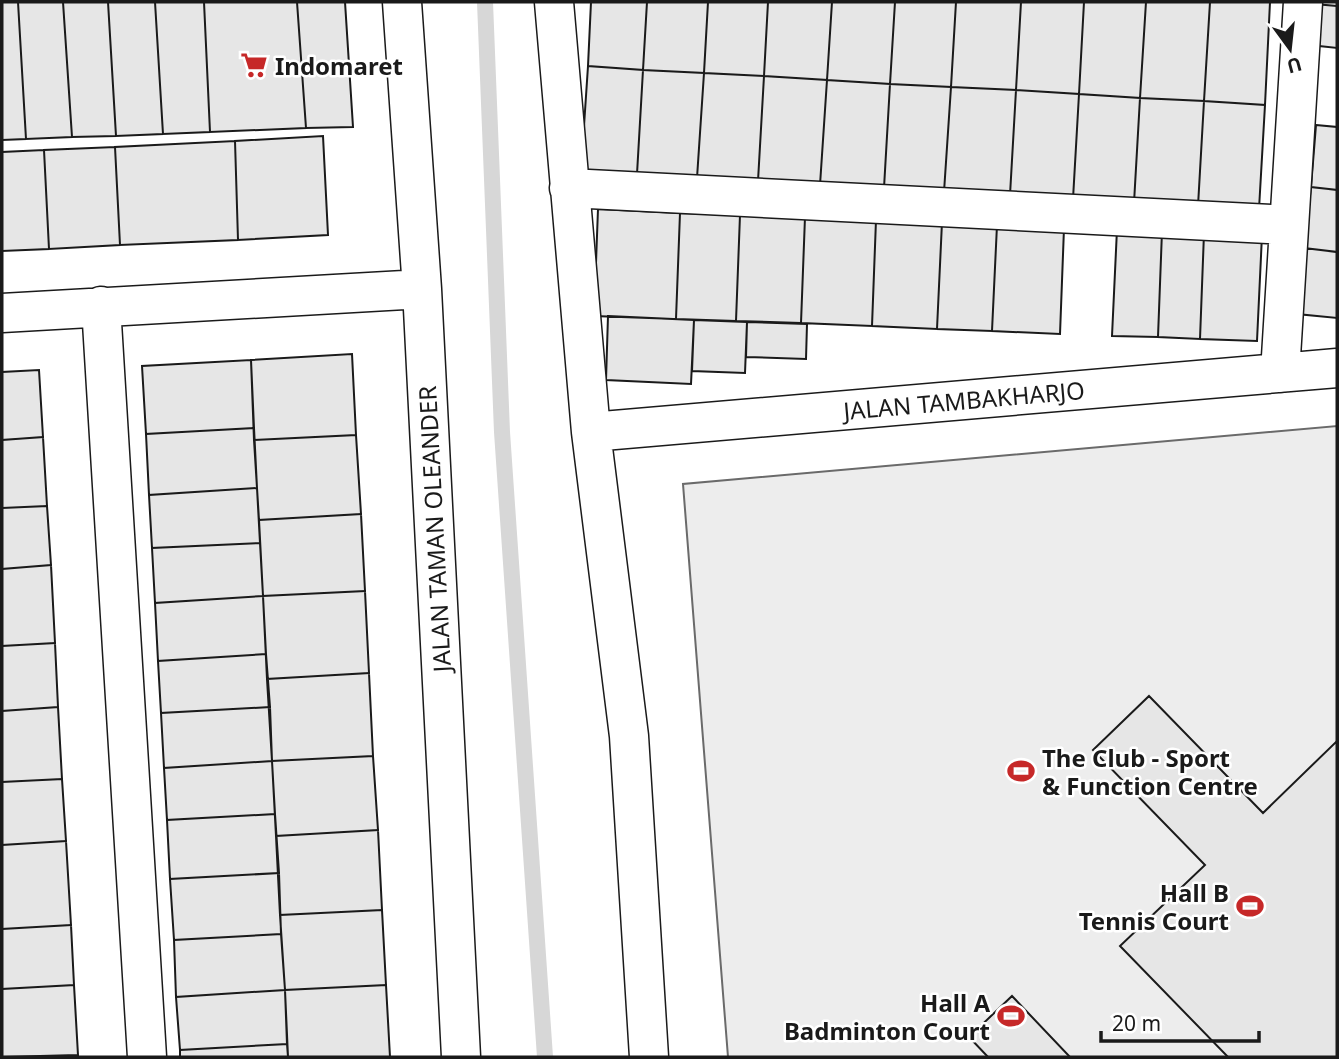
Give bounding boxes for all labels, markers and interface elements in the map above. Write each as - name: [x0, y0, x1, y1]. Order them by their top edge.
- north arrow: [1255, 14, 1325, 84]
- place label: Indomaret: [275, 49, 403, 82]
- supermarket icon: Indomaret: [239, 50, 269, 80]
- text: U: [1284, 51, 1305, 80]
- street label: JALAN TAMBAKHARJO: [840, 373, 1086, 427]
- street label: JALAN TAMAN OLEANDER: [410, 385, 458, 675]
- place label: The Club - Sport & Function Centre: [1042, 741, 1258, 802]
- sports icon: The Club - Sport & Function Centre: [1006, 756, 1036, 786]
- place label: Hall B Tennis Court: [1079, 876, 1229, 937]
- sports icon: Hall B Tennis Court: [1235, 891, 1265, 921]
- place label: Hall A Badminton Court: [784, 986, 990, 1047]
- scale bar: [1101, 1000, 1258, 1044]
- sports icon: Hall A Badminton Court: [996, 1001, 1026, 1031]
- text: 20 m: [1112, 1009, 1161, 1037]

